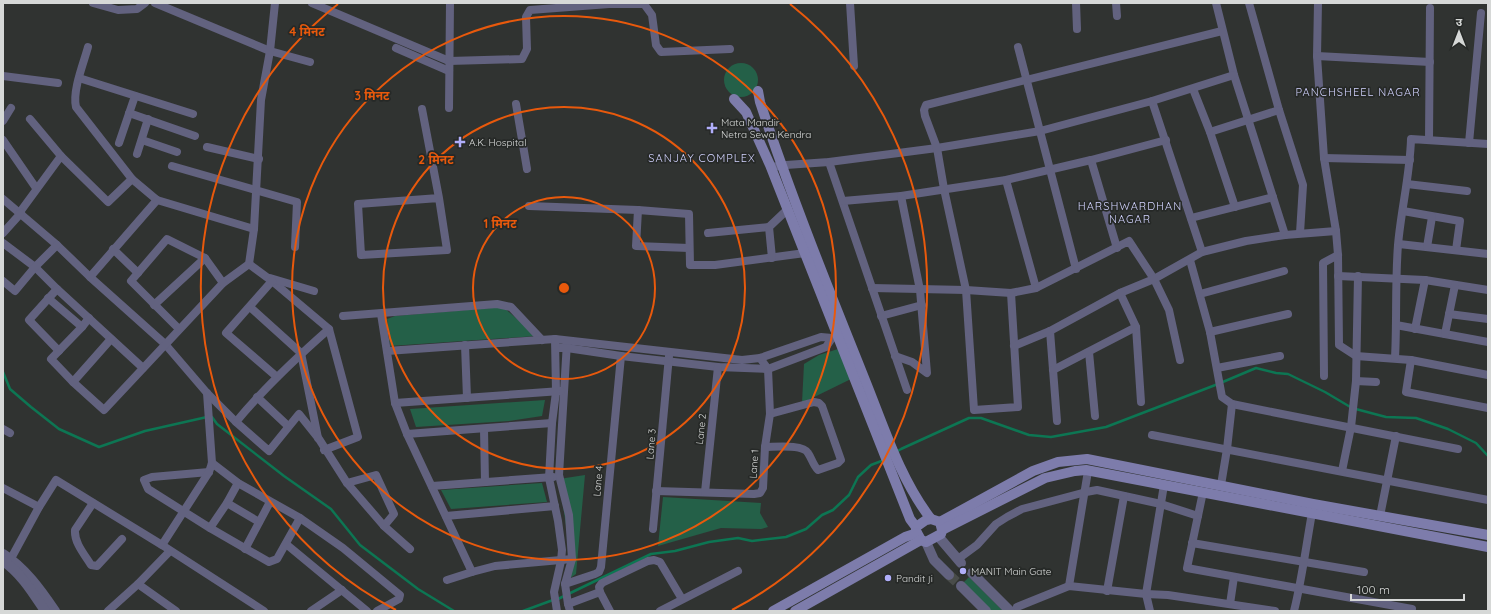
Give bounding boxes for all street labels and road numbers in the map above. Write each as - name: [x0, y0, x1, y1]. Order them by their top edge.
- street label: Lane 2: [693, 412, 709, 445]
- street label: Lane 3: [643, 428, 659, 460]
- street label: Lane 1: [746, 449, 762, 479]
- street label: Lane 4: [590, 465, 606, 497]

